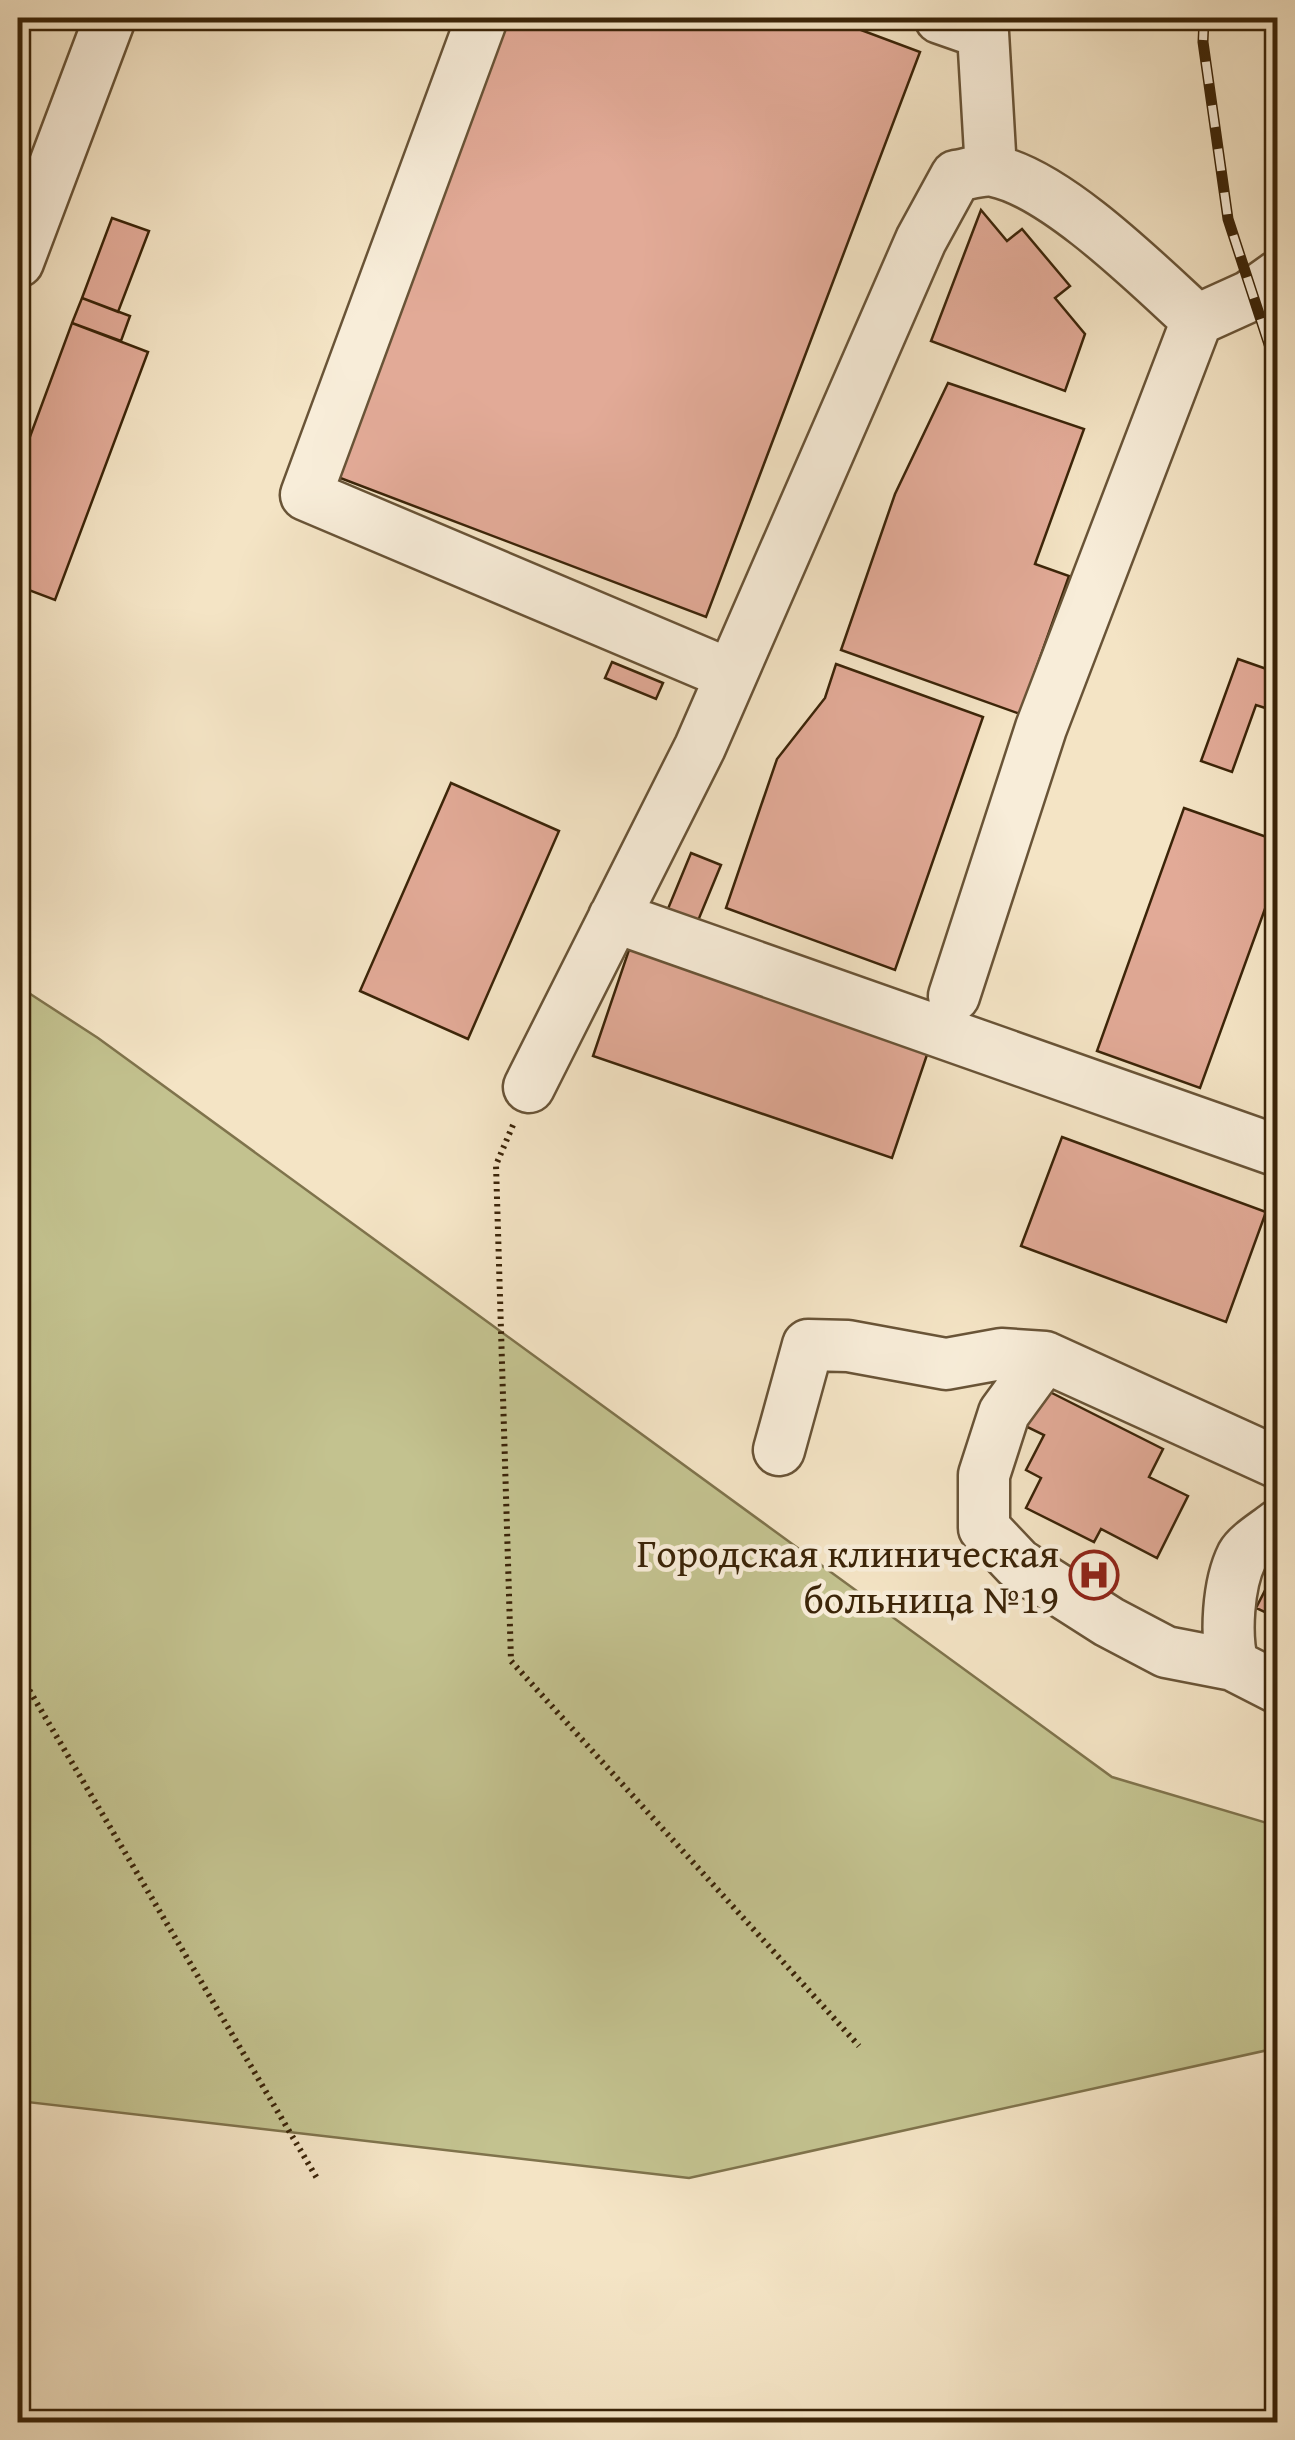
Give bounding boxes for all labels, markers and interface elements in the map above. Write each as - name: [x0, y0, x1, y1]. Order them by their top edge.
- place label: Городская клиническая больница №19: [637, 1523, 1059, 1628]
- hospital icon: Городская клиническая больница №19: [1068, 1549, 1120, 1601]

